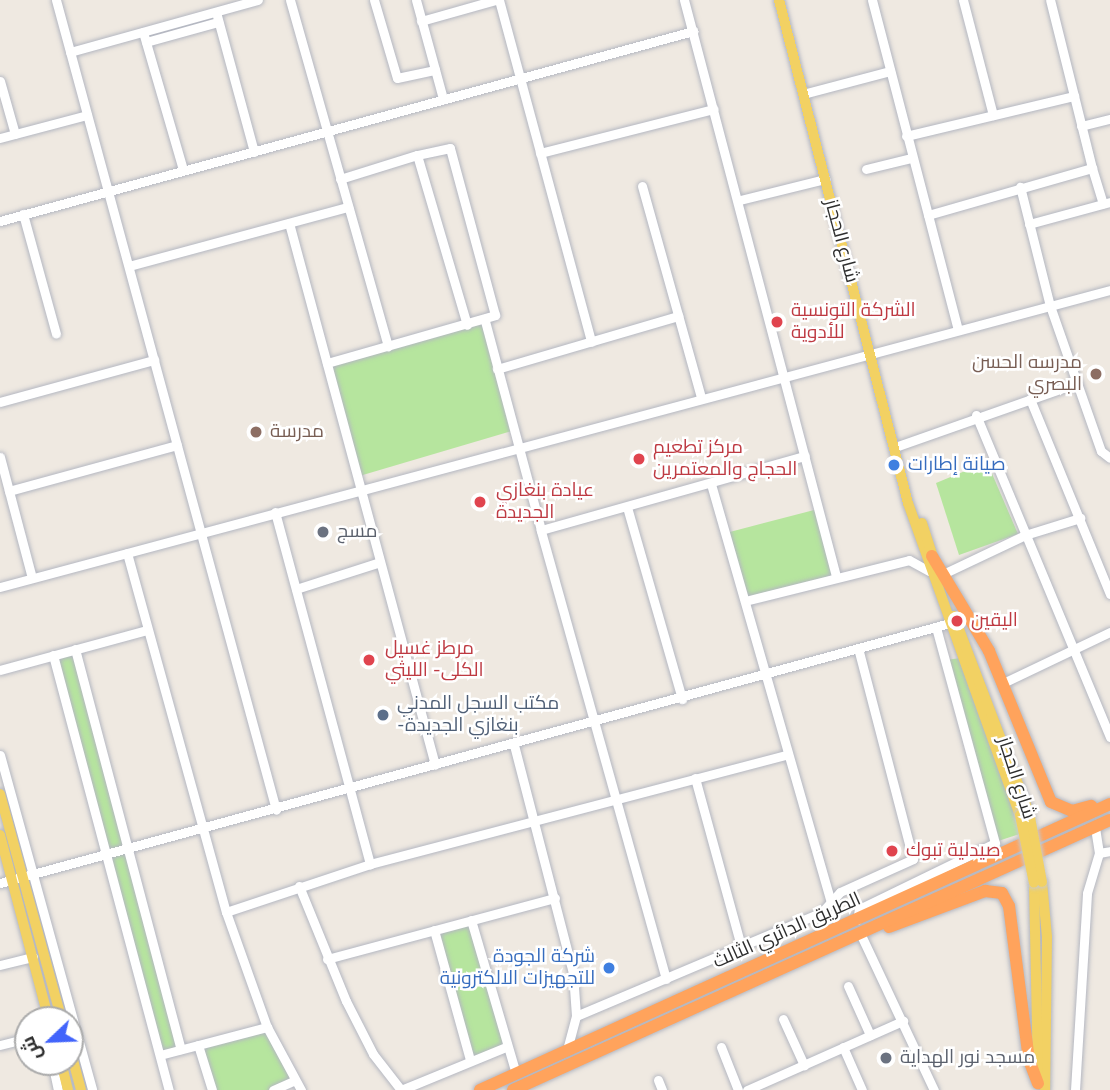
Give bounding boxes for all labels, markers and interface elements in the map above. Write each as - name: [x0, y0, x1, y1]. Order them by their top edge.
- street label: شارع الحجاز: [819, 197, 863, 285]
- place label: الشركة التونسية للأدوية: [791, 300, 916, 344]
- marker: الشركة التونسية للأدوية: [769, 314, 785, 330]
- place label: مدرسه الحسن البصري: [972, 352, 1082, 396]
- marker: مدرسه الحسن البصري: [1088, 366, 1104, 382]
- place label: مدرسة: [270, 421, 324, 443]
- marker: مدرسة: [248, 424, 264, 440]
- place label: مركز تطعيم الحجاج والمعتمرين: [653, 437, 797, 481]
- marker: مركز تطعيم الحجاج والمعتمرين: [631, 451, 647, 467]
- place label: صيانة إطارات: [908, 454, 1006, 476]
- marker: صيانة إطارات: [886, 457, 902, 473]
- place label: عيادة بنغازي الجديدة: [496, 480, 594, 524]
- marker: عيادة بنغازي الجديدة: [470, 492, 490, 512]
- place label: مسج: [337, 521, 377, 543]
- marker: مسج: [315, 524, 331, 540]
- place label: اليقين: [971, 610, 1018, 632]
- marker: اليقين: [949, 613, 965, 629]
- place label: مرطز غسيل الكلى- الليثي: [385, 638, 484, 682]
- marker: مرطز غسيل الكلى- الليثي: [359, 650, 379, 670]
- place label: مكتب السجل المدني -بنغازي الجديدة: [397, 693, 559, 737]
- marker: مكتب السجل المدني -بنغازي الجديدة: [375, 707, 391, 723]
- street label: شارع الحجاز: [992, 734, 1040, 822]
- place label: صيدلية تبوك: [906, 840, 1001, 862]
- marker: صيدلية تبوك: [884, 843, 900, 859]
- street label: الطريق الدائري الثالث: [710, 888, 864, 974]
- place label: شركة الجودة للتجهيزات الالكترونية: [440, 946, 595, 990]
- marker: شركة الجودة للتجهيزات الالكترونية: [601, 960, 617, 976]
- north arrow: [14, 1006, 84, 1076]
- text: ش: [15, 1032, 48, 1065]
- place label: مسجد نور الهداية: [900, 1047, 1035, 1069]
- marker: مسجد نور الهداية: [878, 1050, 894, 1066]

